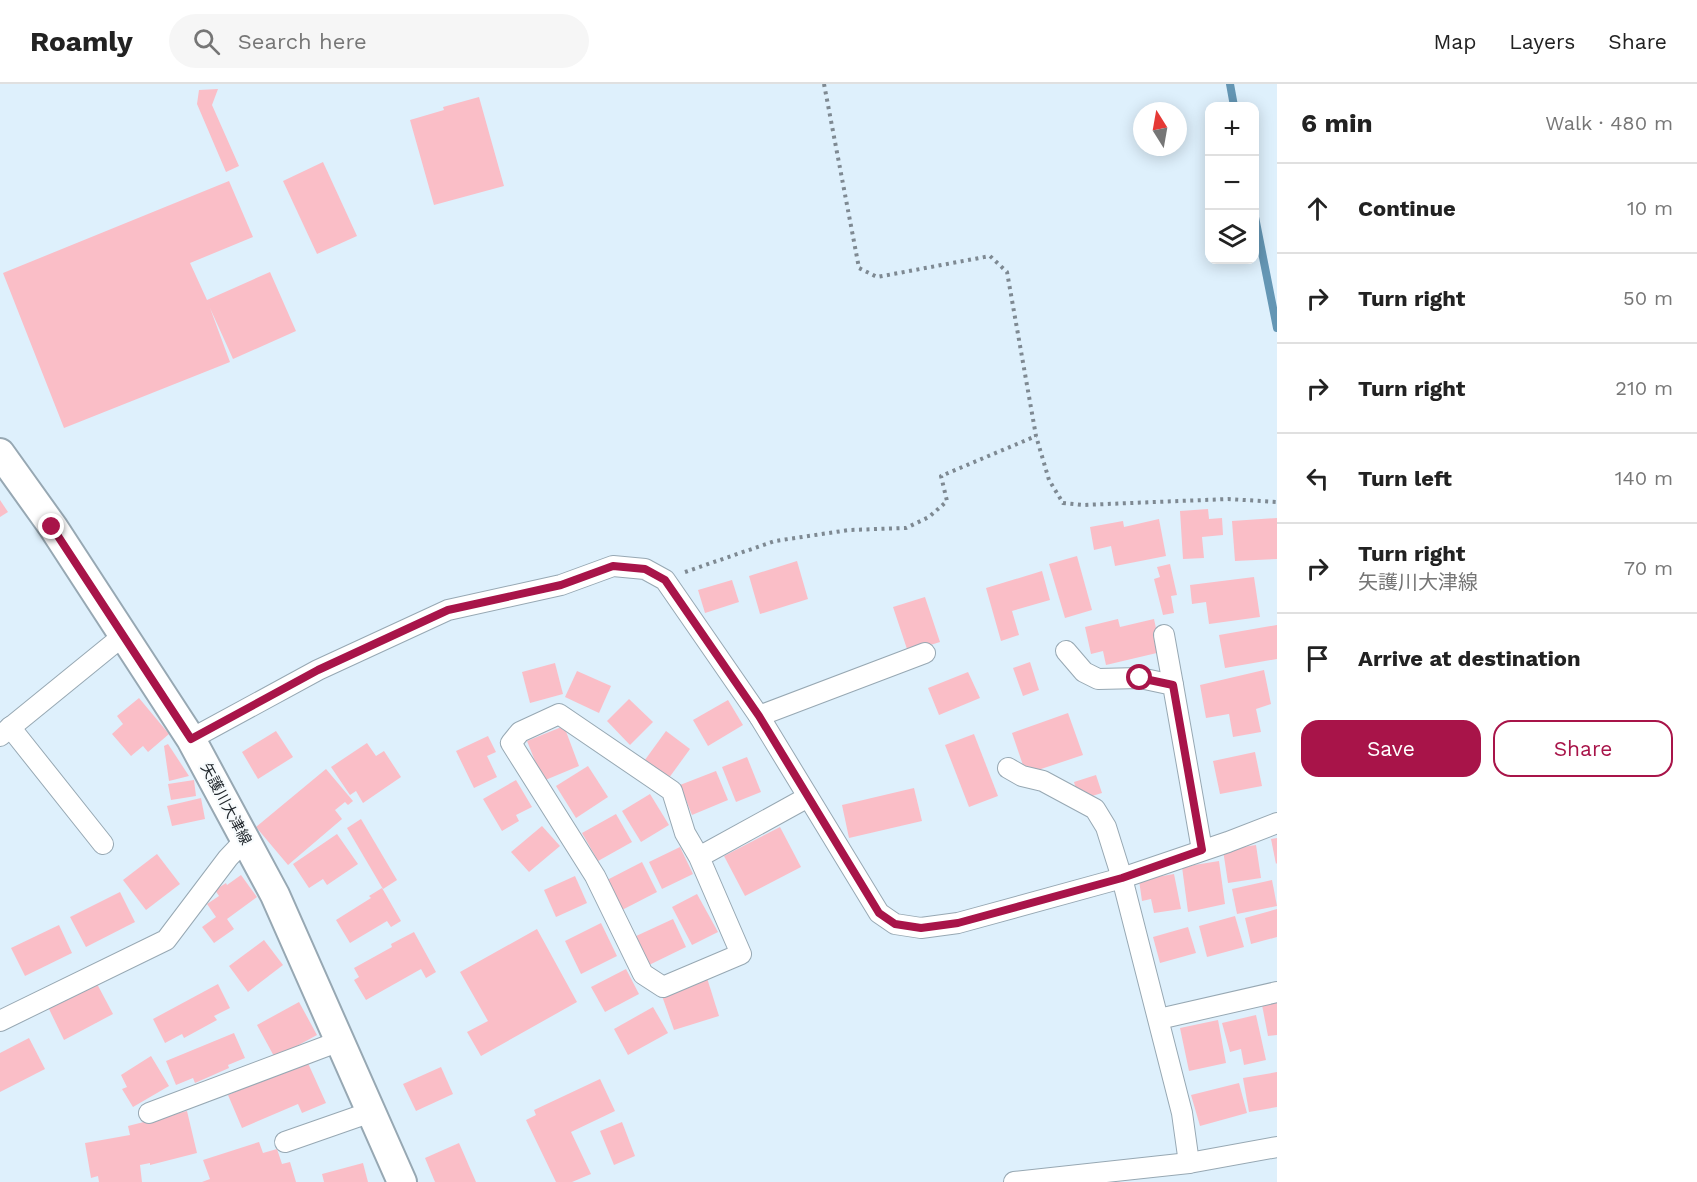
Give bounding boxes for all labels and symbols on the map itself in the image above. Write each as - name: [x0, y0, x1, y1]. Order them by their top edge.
- north arrow: [1133, 102, 1187, 156]
- route end: [38, 513, 64, 539]
- route start: [1126, 664, 1152, 690]
- street label: 矢護川大津線: [197, 760, 255, 848]

